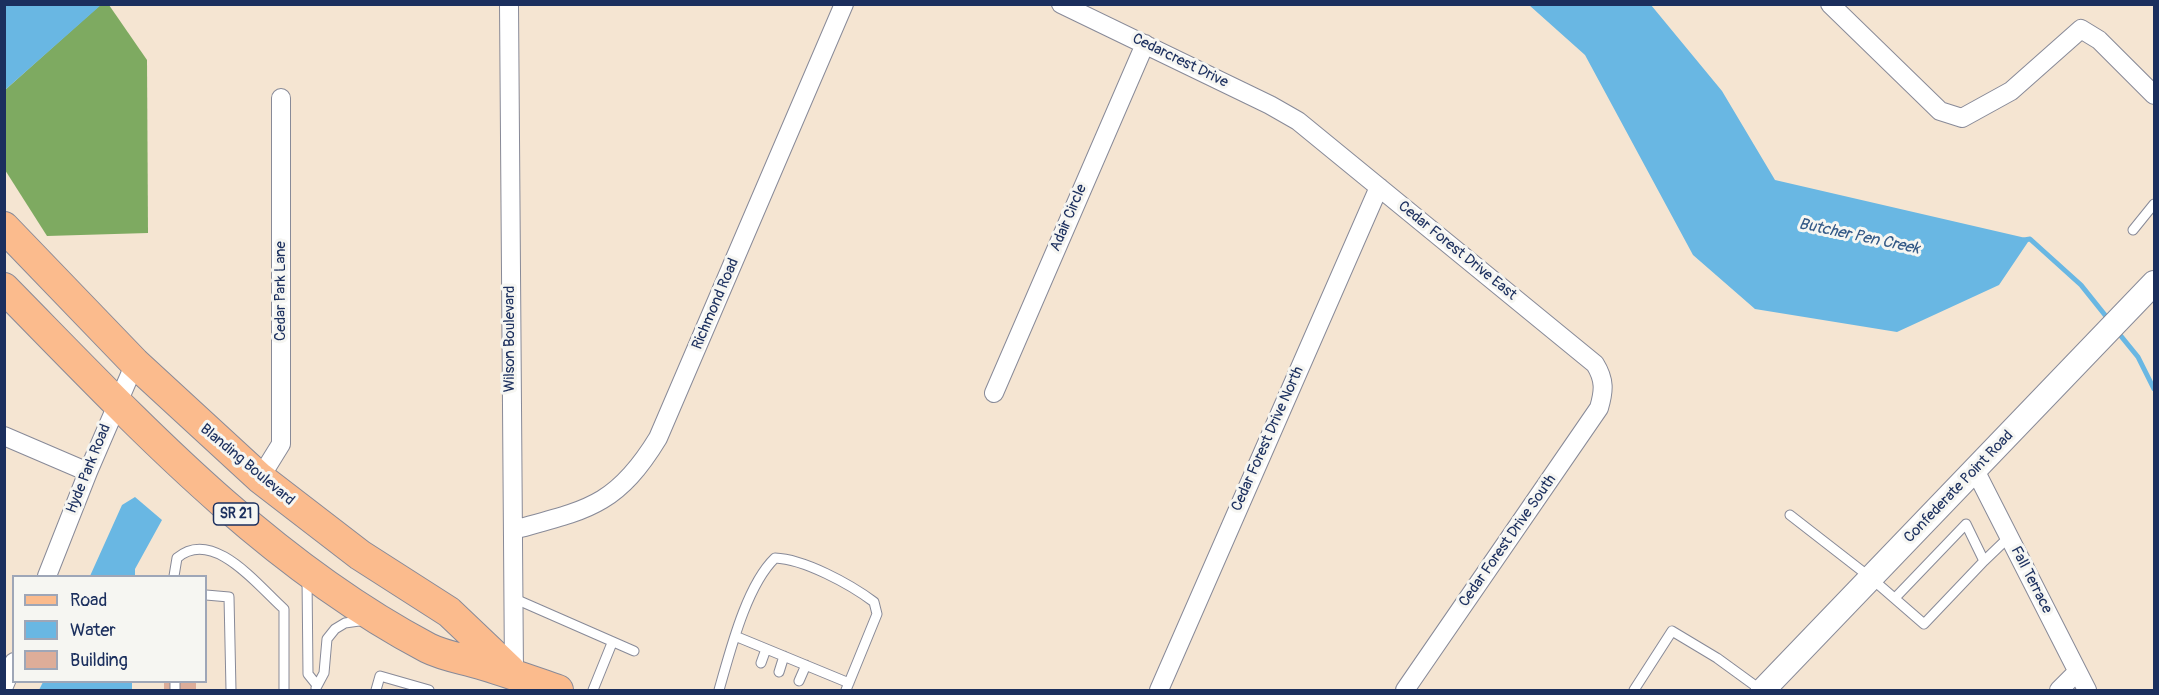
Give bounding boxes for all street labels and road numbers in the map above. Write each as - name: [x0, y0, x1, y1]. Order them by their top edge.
- street label: Cedarcrest Drive: [1129, 30, 1231, 92]
- street label: Adair Circle: [1047, 182, 1091, 254]
- street label: Cedar Forest Drive East: [1394, 198, 1520, 304]
- street label: Cedar Park Lane: [272, 241, 290, 341]
- street label: Richmond Road: [689, 256, 743, 352]
- street label: Wilson Boulevard: [501, 286, 519, 392]
- street label: Cedar Forest Drive North: [1228, 364, 1308, 514]
- street label: Blanding Boulevard: [196, 420, 298, 510]
- street label: Hyde Park Road: [63, 422, 115, 516]
- street label: Confederate Point Road: [1901, 427, 2017, 547]
- street label: Cedar Forest Drive South: [1456, 472, 1560, 610]
- road number: SR 21: [214, 503, 258, 525]
- street label: Fall Terrace: [2006, 543, 2056, 617]

